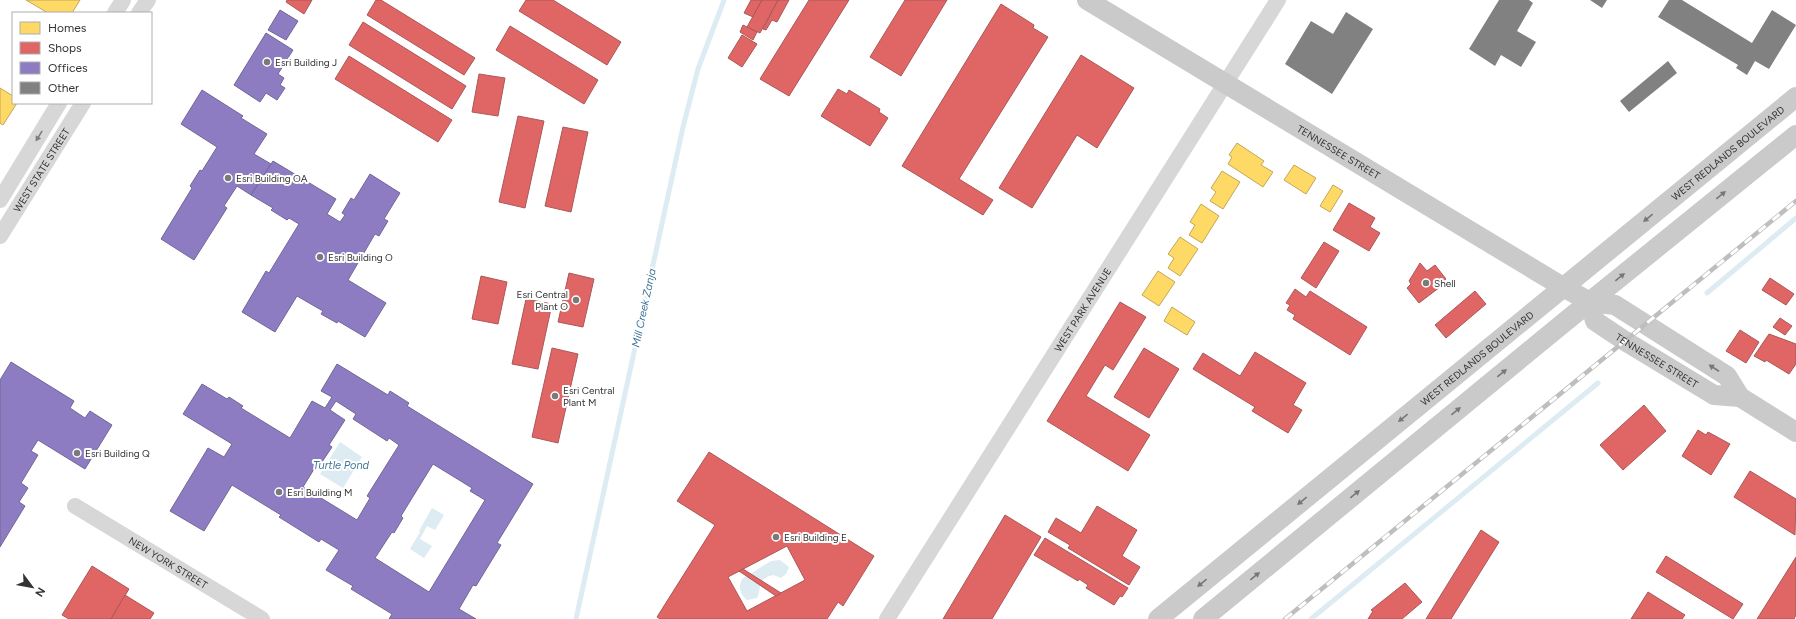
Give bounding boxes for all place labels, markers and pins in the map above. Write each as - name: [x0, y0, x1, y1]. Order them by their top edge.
- place label: Esri Building J: [275, 56, 337, 69]
- marker: Esri Building J: [262, 57, 272, 67]
- place label: Esri Building OA: [236, 172, 308, 185]
- marker: Esri Building OA: [223, 173, 233, 183]
- place label: Esri Building O: [328, 251, 393, 264]
- marker: Esri Building O: [315, 252, 325, 262]
- place label: Shell: [1434, 277, 1456, 290]
- marker: Shell: [1421, 278, 1431, 288]
- place label: Esri Central Plant O: [517, 288, 568, 313]
- marker: Esri Central Plant O: [571, 295, 581, 305]
- place label: Esri Central Plant M: [563, 384, 614, 409]
- marker: Esri Central Plant M: [550, 391, 560, 401]
- place label: Esri Building Q: [85, 447, 150, 460]
- marker: Esri Building Q: [72, 448, 82, 458]
- place label: Esri Building M: [287, 486, 353, 499]
- marker: Esri Building M: [274, 487, 284, 497]
- place label: Esri Building E: [784, 531, 847, 544]
- marker: Esri Building E: [771, 532, 781, 542]

